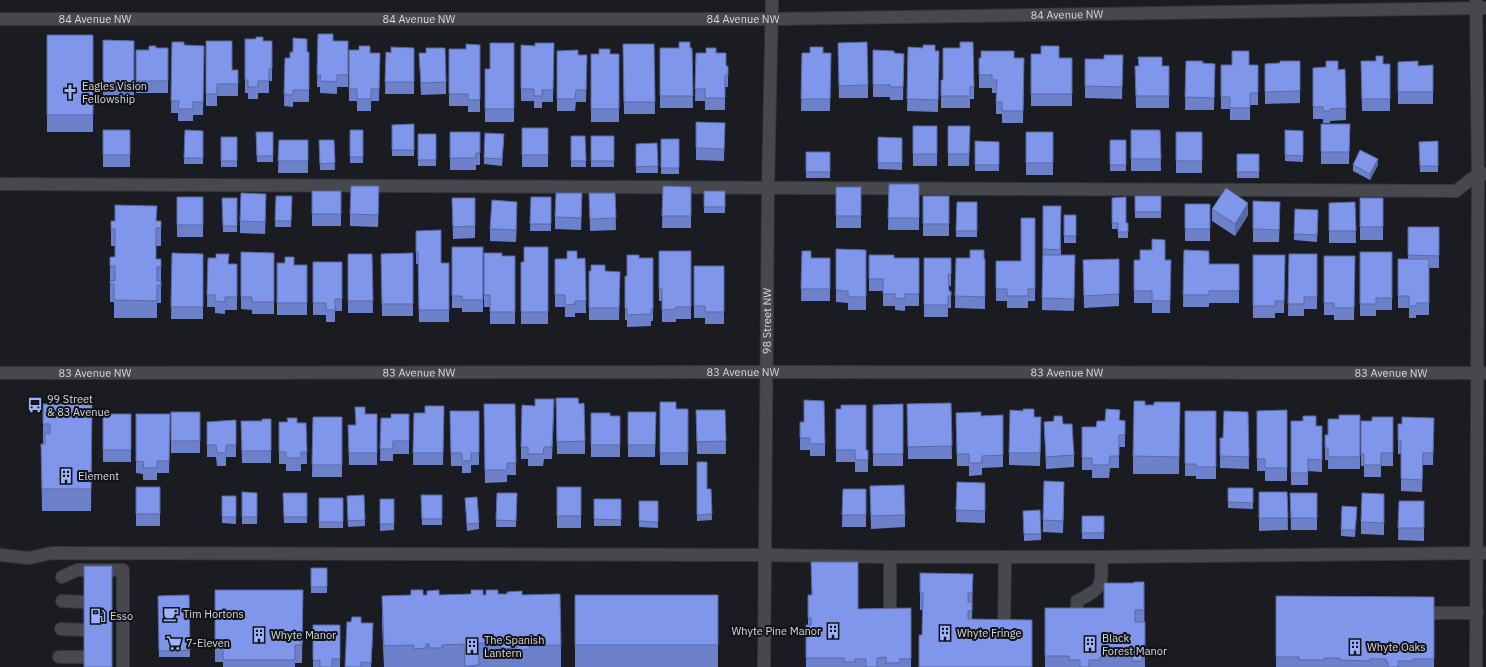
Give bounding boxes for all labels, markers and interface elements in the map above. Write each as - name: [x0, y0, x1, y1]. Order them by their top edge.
- street label: 84 Avenue NW: [1030, 7, 1104, 22]
- street label: 84 Avenue NW: [59, 12, 132, 26]
- street label: 84 Avenue NW: [383, 12, 456, 26]
- street label: 84 Avenue NW: [707, 12, 780, 26]
- place label: Eagles Vision Fellowship: [82, 79, 147, 106]
- church icon: Eagles Vision Fellowship: [61, 83, 79, 101]
- street label: 98 Street NW: [760, 288, 774, 354]
- street label: 83 Avenue NW: [383, 365, 456, 380]
- street label: 83 Avenue NW: [707, 365, 780, 379]
- street label: 83 Avenue NW: [1031, 365, 1104, 379]
- street label: 83 Avenue NW: [59, 366, 132, 380]
- street label: 83 Avenue NW: [1355, 366, 1428, 380]
- place label: 99 Street & 83 Avenue: [47, 392, 110, 419]
- bus stop icon: 99 Street & 83 Avenue: [26, 396, 44, 414]
- building icon: Element: [57, 467, 75, 485]
- place label: Element: [78, 469, 119, 483]
- cafe icon: Tim Hortons: [162, 605, 180, 623]
- fuel station icon: Esso: [89, 607, 107, 625]
- place label: Tim Hortons: [183, 607, 244, 621]
- place label: Esso: [110, 609, 133, 623]
- building icon: Whyte Pine Manor: [824, 622, 842, 640]
- place label: Whyte Pine Manor: [732, 624, 821, 638]
- building icon: Whyte Fringe: [936, 624, 954, 642]
- building icon: Whyte Manor: [250, 626, 268, 644]
- place label: Whyte Fringe: [957, 626, 1022, 640]
- place label: Whyte Manor: [271, 628, 336, 642]
- place label: Black Forest Manor: [1102, 631, 1167, 658]
- place label: The Spanish Lantern: [484, 633, 544, 660]
- supermarket icon: 7-Eleven: [165, 634, 183, 652]
- building icon: Black Forest Manor: [1081, 635, 1099, 653]
- place label: 7-Eleven: [186, 636, 230, 650]
- building icon: The Spanish Lantern: [463, 637, 481, 655]
- building icon: Whyte Oaks: [1346, 638, 1364, 656]
- place label: Whyte Oaks: [1367, 640, 1426, 654]

